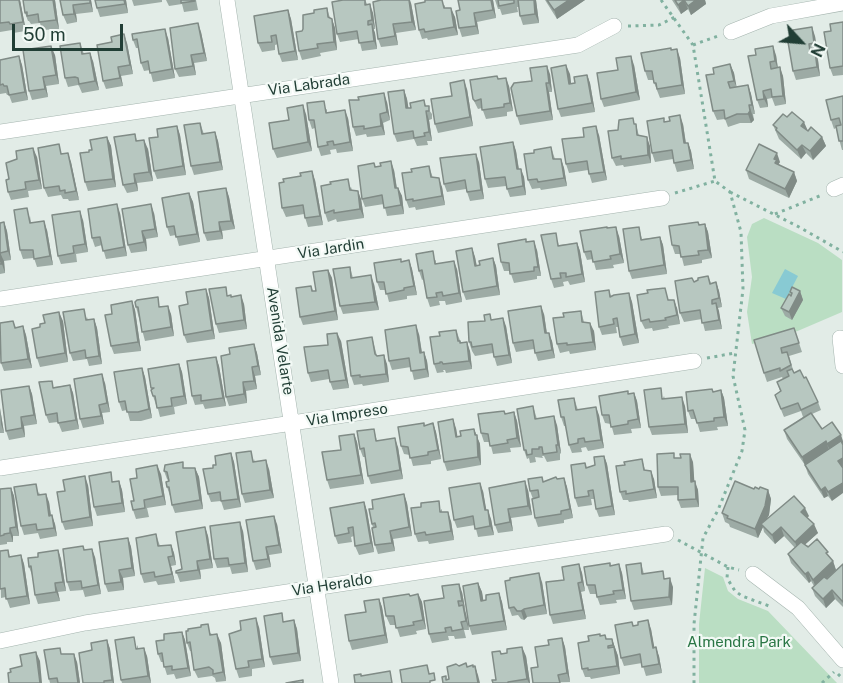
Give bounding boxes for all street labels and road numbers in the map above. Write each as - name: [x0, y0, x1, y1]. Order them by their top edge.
- street label: Via Labrada: [267, 70, 351, 100]
- street label: Via Jardin: [296, 235, 366, 263]
- street label: Avenida Velarte: [263, 286, 297, 396]
- street label: Via Impreso: [305, 400, 389, 430]
- street label: Via Heraldo: [291, 570, 373, 600]

